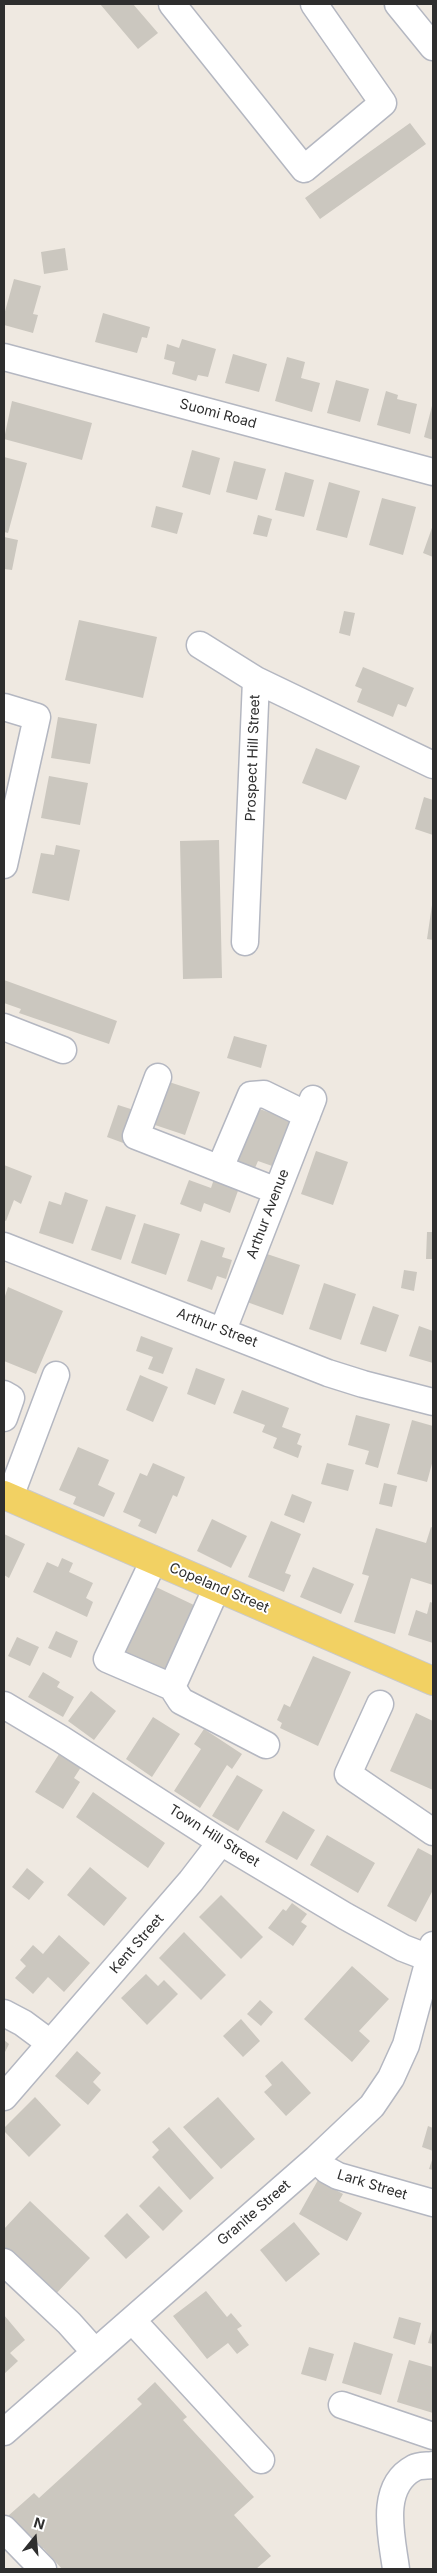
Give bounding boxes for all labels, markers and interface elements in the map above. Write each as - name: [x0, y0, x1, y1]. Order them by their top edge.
- street label: Suomi Road: [178, 396, 258, 432]
- street label: Prospect Hill Street: [242, 694, 264, 822]
- street label: Arthur Avenue: [243, 1167, 293, 1261]
- street label: Arthur Street: [174, 1305, 260, 1351]
- street label: Copeland Street: [167, 1559, 271, 1617]
- street label: Town Hill Street: [166, 1801, 262, 1871]
- street label: Kent Street: [107, 1911, 167, 1977]
- street label: Lark Street: [335, 2166, 409, 2204]
- street label: Granite Street: [214, 2177, 294, 2249]
- north arrow: [10, 2513, 60, 2563]
- text: N: [32, 2513, 47, 2533]

